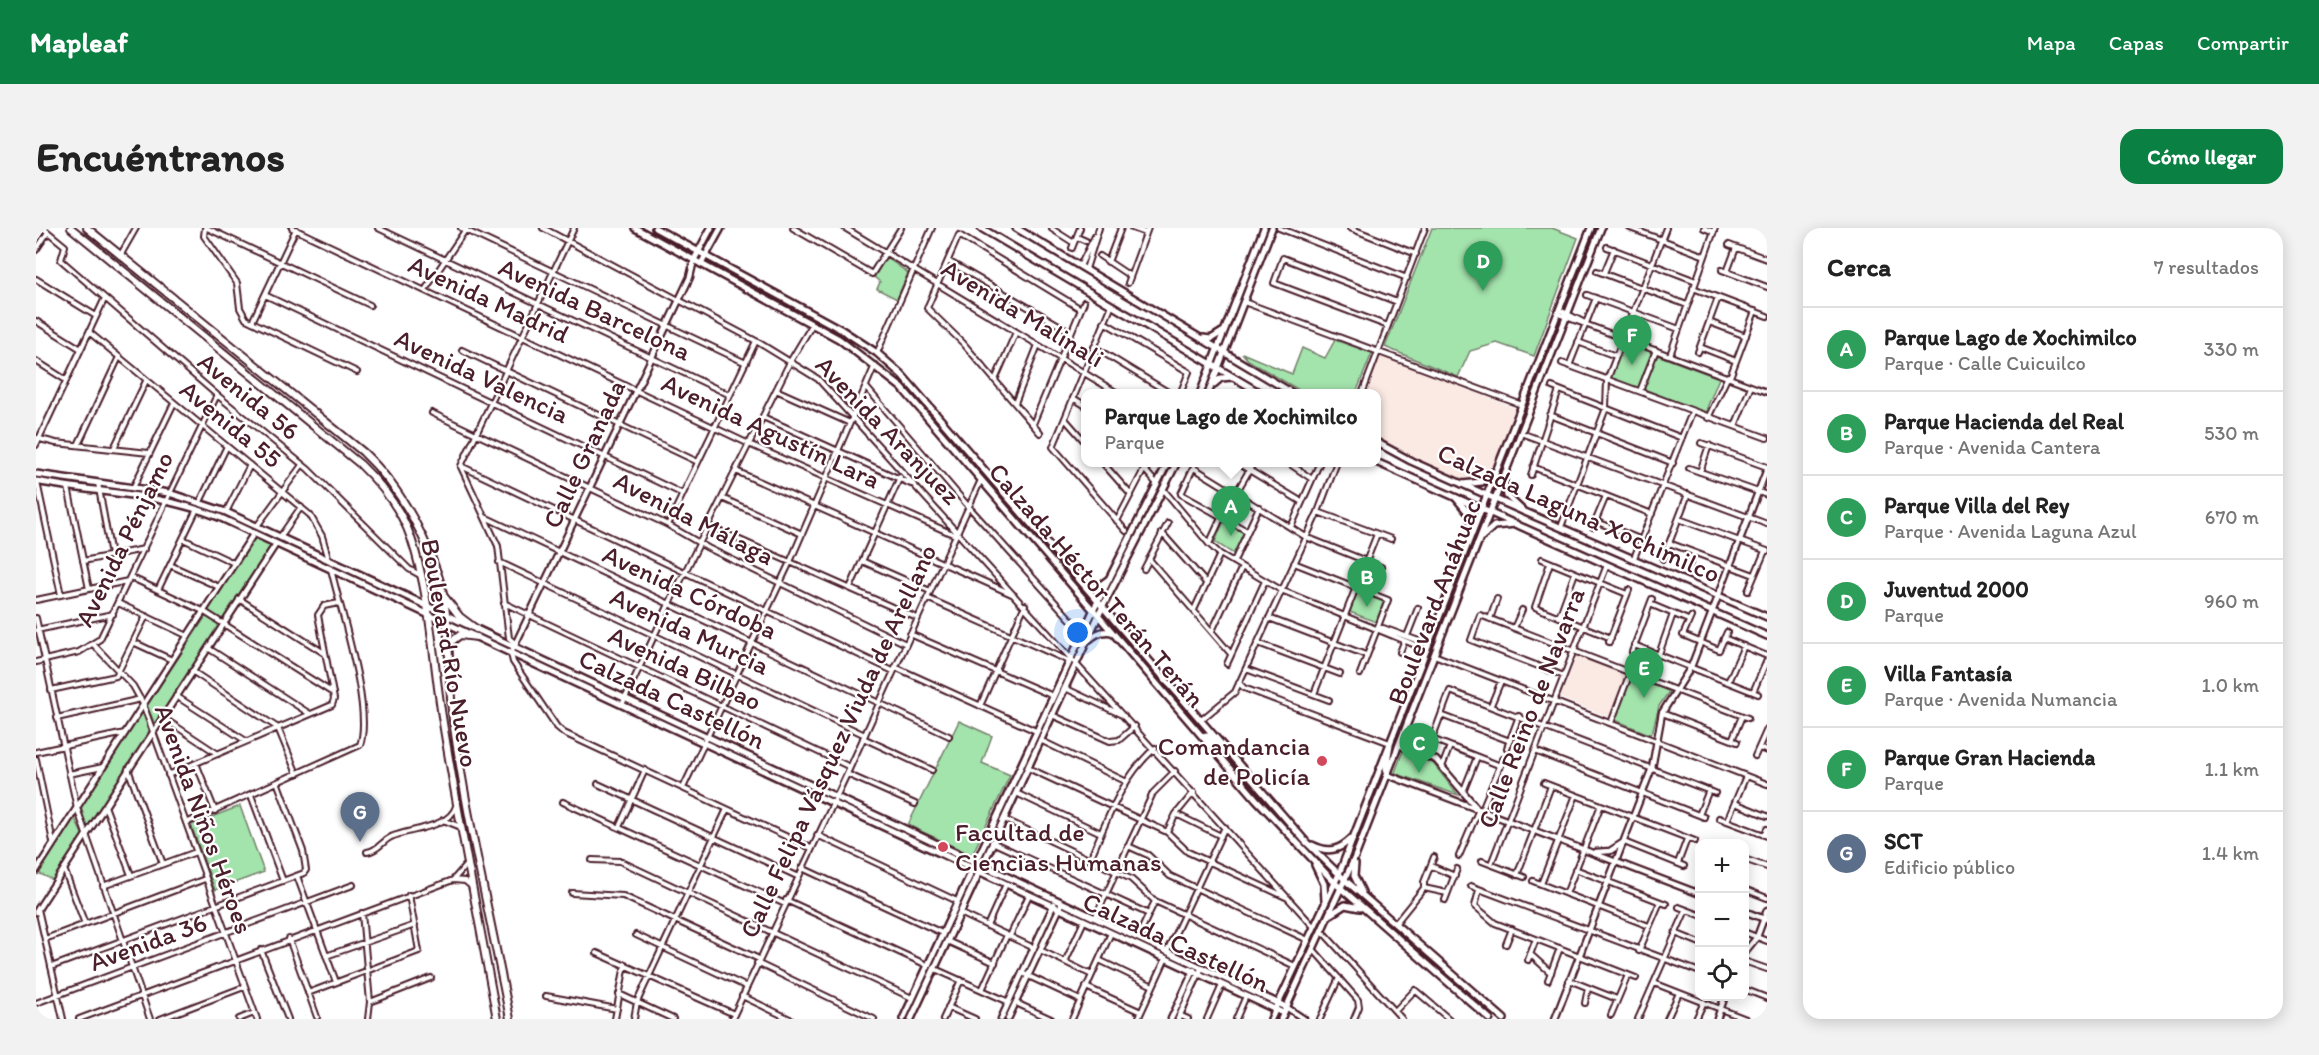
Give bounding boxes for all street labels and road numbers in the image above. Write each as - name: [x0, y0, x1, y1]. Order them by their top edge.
- street label: Avenida Madrid: [404, 248, 574, 350]
- street label: Avenida Barcelona: [494, 250, 697, 368]
- street label: Avenida Malinali: [936, 252, 1110, 374]
- street label: Avenida Valencia: [390, 322, 575, 431]
- street label: Avenida 56: [191, 345, 307, 447]
- street label: Avenida Aranjuez: [809, 349, 967, 511]
- street label: Avenida Agustín Lara: [657, 366, 885, 496]
- street label: Avenida 55: [174, 373, 288, 475]
- street label: Calle Granada: [536, 375, 632, 533]
- street label: Calzada Laguna Xochimilco: [1433, 436, 1725, 590]
- street label: Avenida Pénjamo: [68, 446, 180, 632]
- street label: Calzada Héctor Terán Terán: [982, 456, 1212, 714]
- street label: Avenida Málaga: [609, 464, 780, 572]
- street label: Boulevard Anáhuac: [1380, 495, 1488, 709]
- street label: Boulevard Río Nuevo: [414, 536, 486, 770]
- street label: Avenida Córdoba: [598, 538, 782, 646]
- street label: Calle Felipa Vásquez Viuda de Arellano: [733, 539, 943, 943]
- street label: Avenida Murcia: [605, 580, 775, 682]
- street label: Calle Reino de Navarra: [1470, 583, 1592, 833]
- street label: Avenida Bilbao: [603, 619, 767, 717]
- street label: Calzada Castellón: [574, 642, 770, 756]
- street label: Avenida Niños Héroes: [148, 700, 260, 938]
- street label: Calzada Castellón: [1078, 885, 1274, 999]
- street label: Avenida 36: [85, 906, 211, 978]

